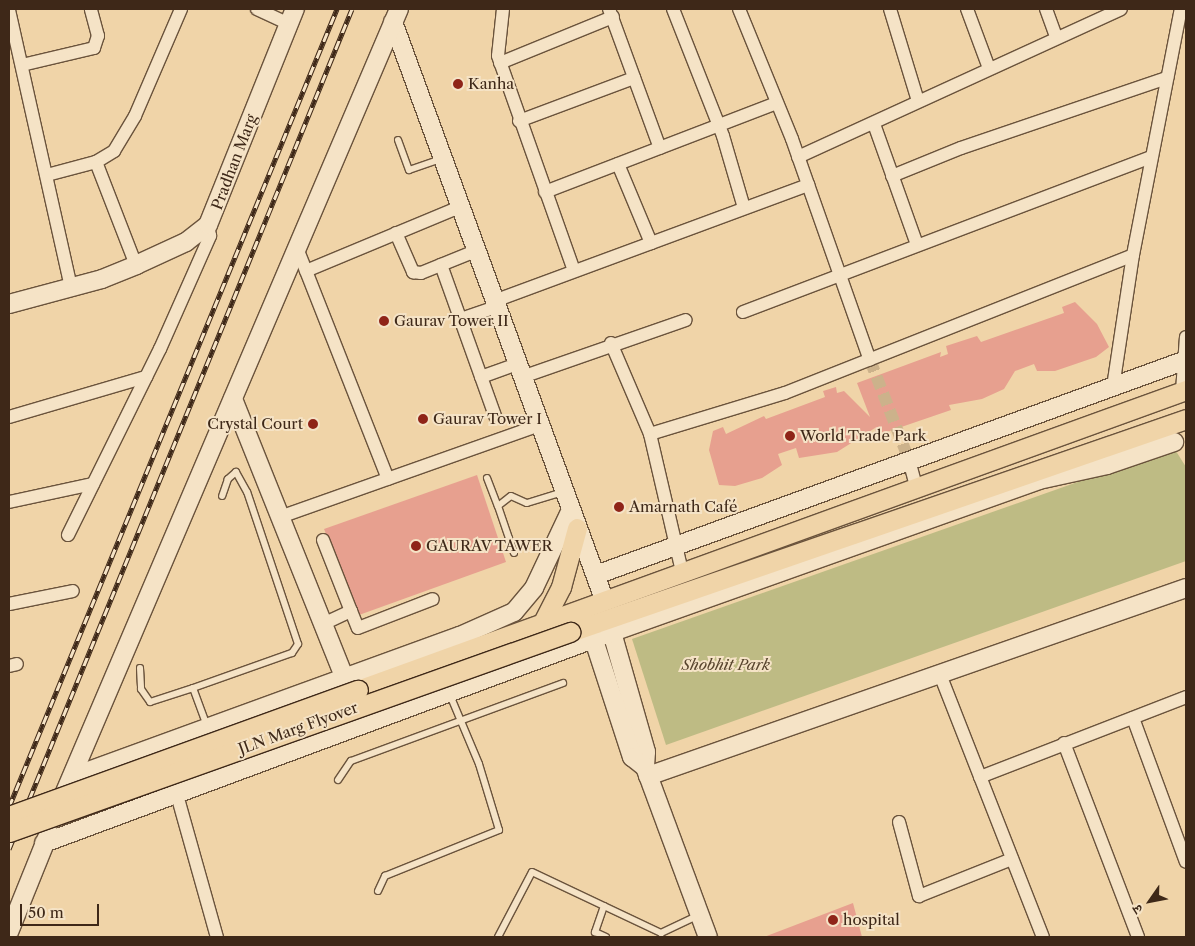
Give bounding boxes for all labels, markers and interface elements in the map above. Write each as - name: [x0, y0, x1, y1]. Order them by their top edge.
- place label: Kanha: [468, 75, 514, 93]
- marker: Kanha: [452, 78, 464, 90]
- street label: Pradhan Marg: [208, 112, 260, 212]
- place label: Gaurav Tower II: [394, 312, 510, 330]
- marker: Gaurav Tower II: [378, 315, 390, 327]
- place label: Gaurav Tower I: [433, 410, 543, 428]
- marker: Gaurav Tower I: [417, 413, 429, 425]
- place label: Crystal Court: [207, 415, 303, 433]
- marker: Crystal Court: [307, 418, 319, 430]
- place label: World Trade Park: [800, 427, 927, 445]
- marker: World Trade Park: [784, 430, 796, 442]
- place label: Amarnath Café: [629, 498, 737, 516]
- marker: Amarnath Café: [613, 501, 625, 513]
- place label: GAURAV TAWER: [426, 537, 553, 555]
- marker: GAURAV TAWER: [410, 540, 422, 552]
- park label: Shobhit Park: [682, 656, 770, 674]
- street label: JLN Marg Flyover: [236, 698, 360, 758]
- north arrow: [1125, 876, 1175, 926]
- scale bar: [22, 894, 101, 926]
- text: उ: [1128, 901, 1147, 917]
- text: 50 m: [28, 903, 64, 922]
- place label: hospital: [843, 911, 900, 929]
- marker: hospital: [827, 914, 839, 926]

